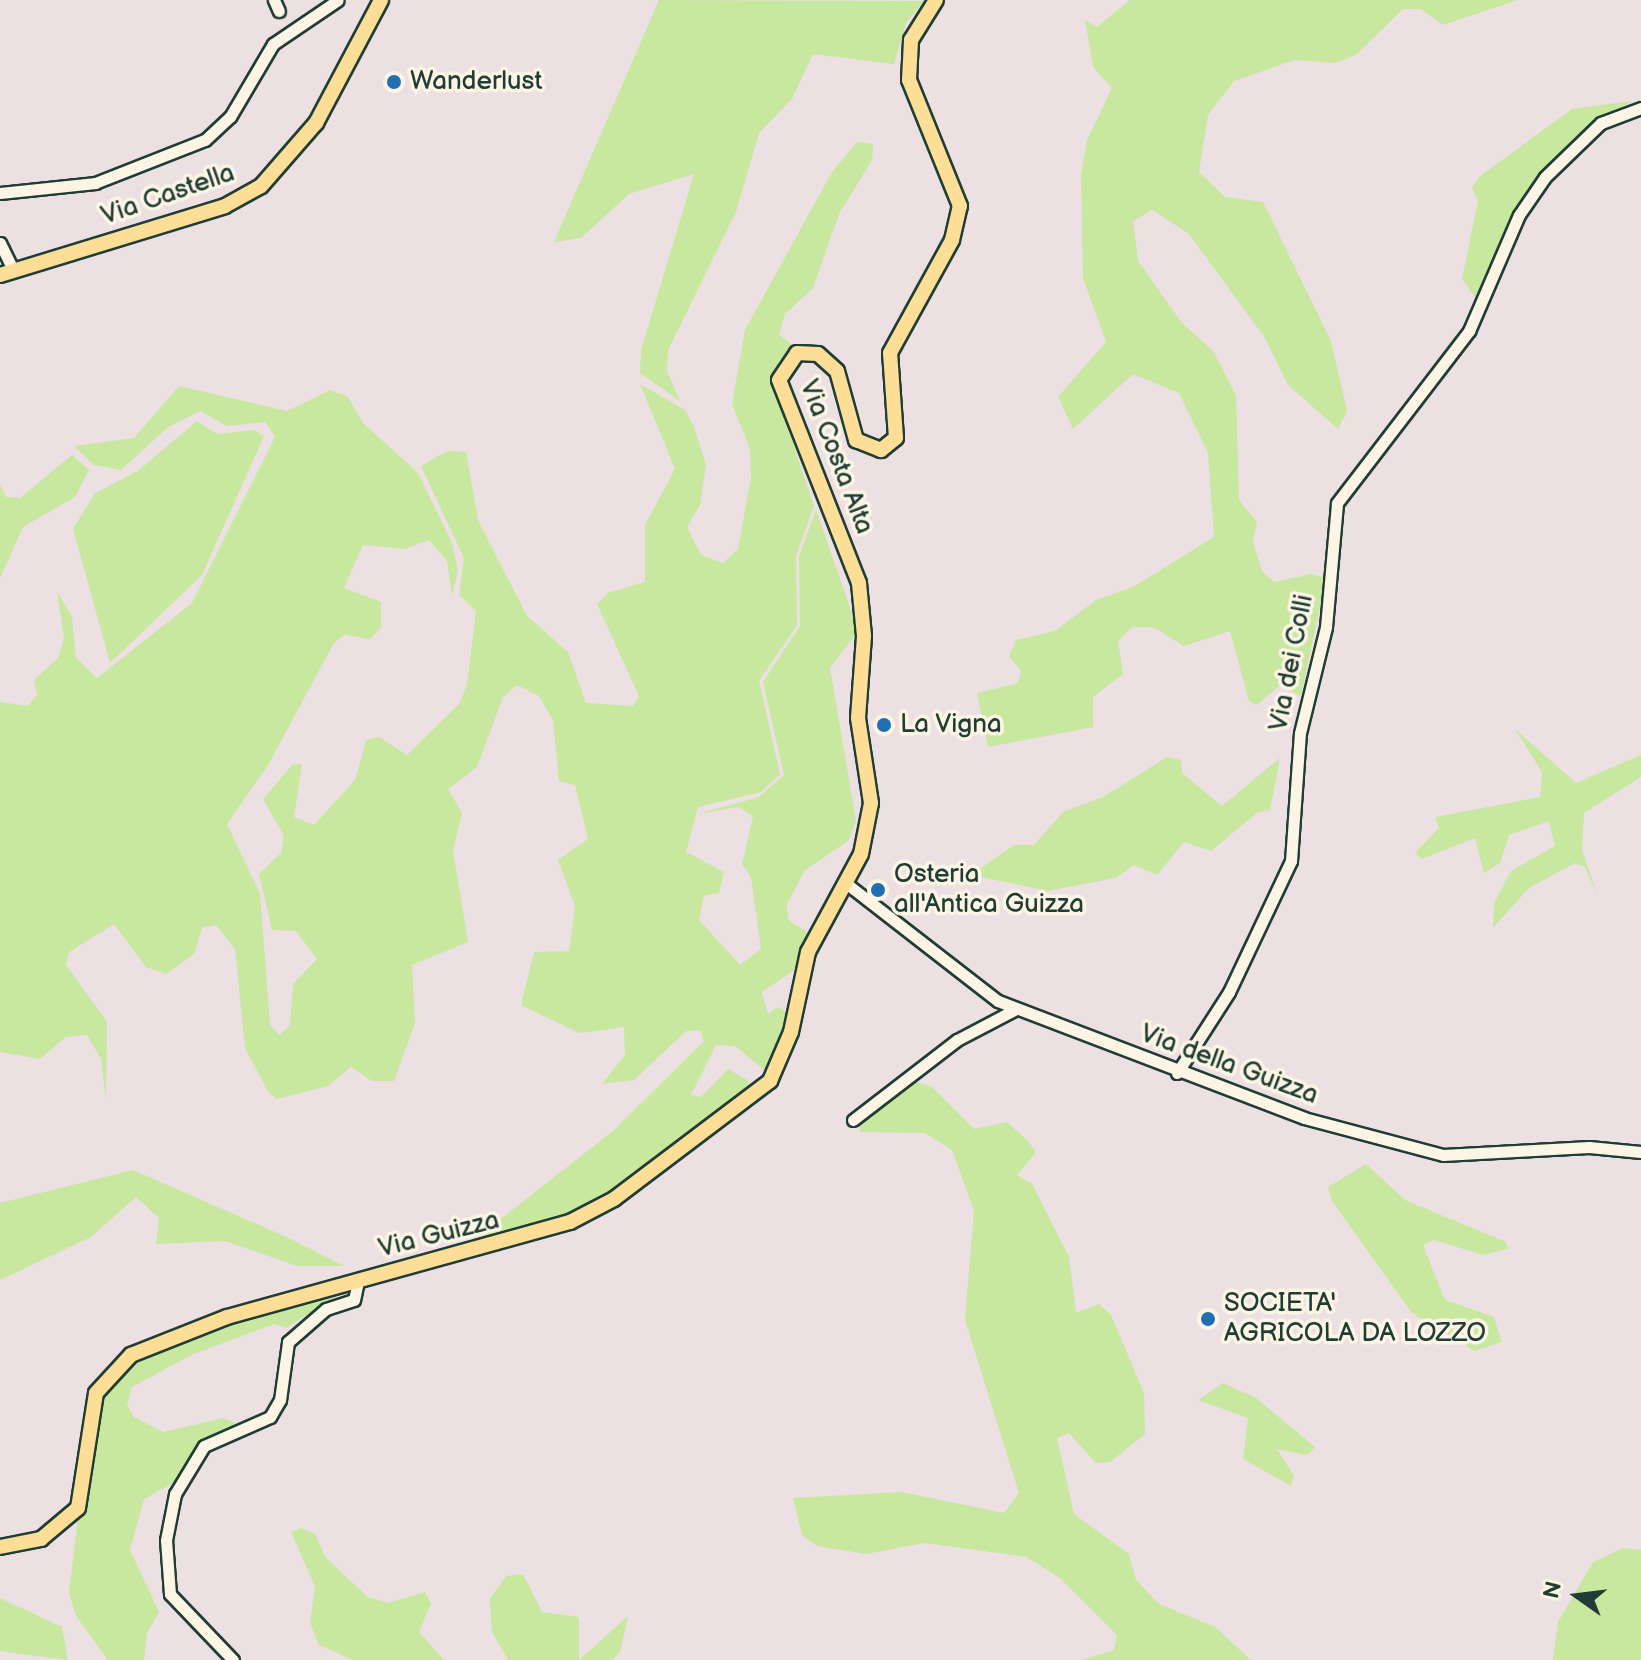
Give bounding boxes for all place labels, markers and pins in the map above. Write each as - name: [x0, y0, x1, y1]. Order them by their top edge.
- place label: Wanderlust: [410, 66, 542, 98]
- marker: Wanderlust: [385, 73, 403, 91]
- place label: La Vigna: [900, 709, 1002, 741]
- marker: La Vigna: [875, 716, 893, 734]
- place label: Osteria all'Antica Guizza: [894, 859, 1084, 920]
- marker: Osteria all'Antica Guizza: [869, 881, 887, 899]
- place label: SOCIETA' AGRICOLA DA LOZZO: [1224, 1288, 1486, 1350]
- marker: SOCIETA' AGRICOLA DA LOZZO: [1199, 1310, 1217, 1328]

